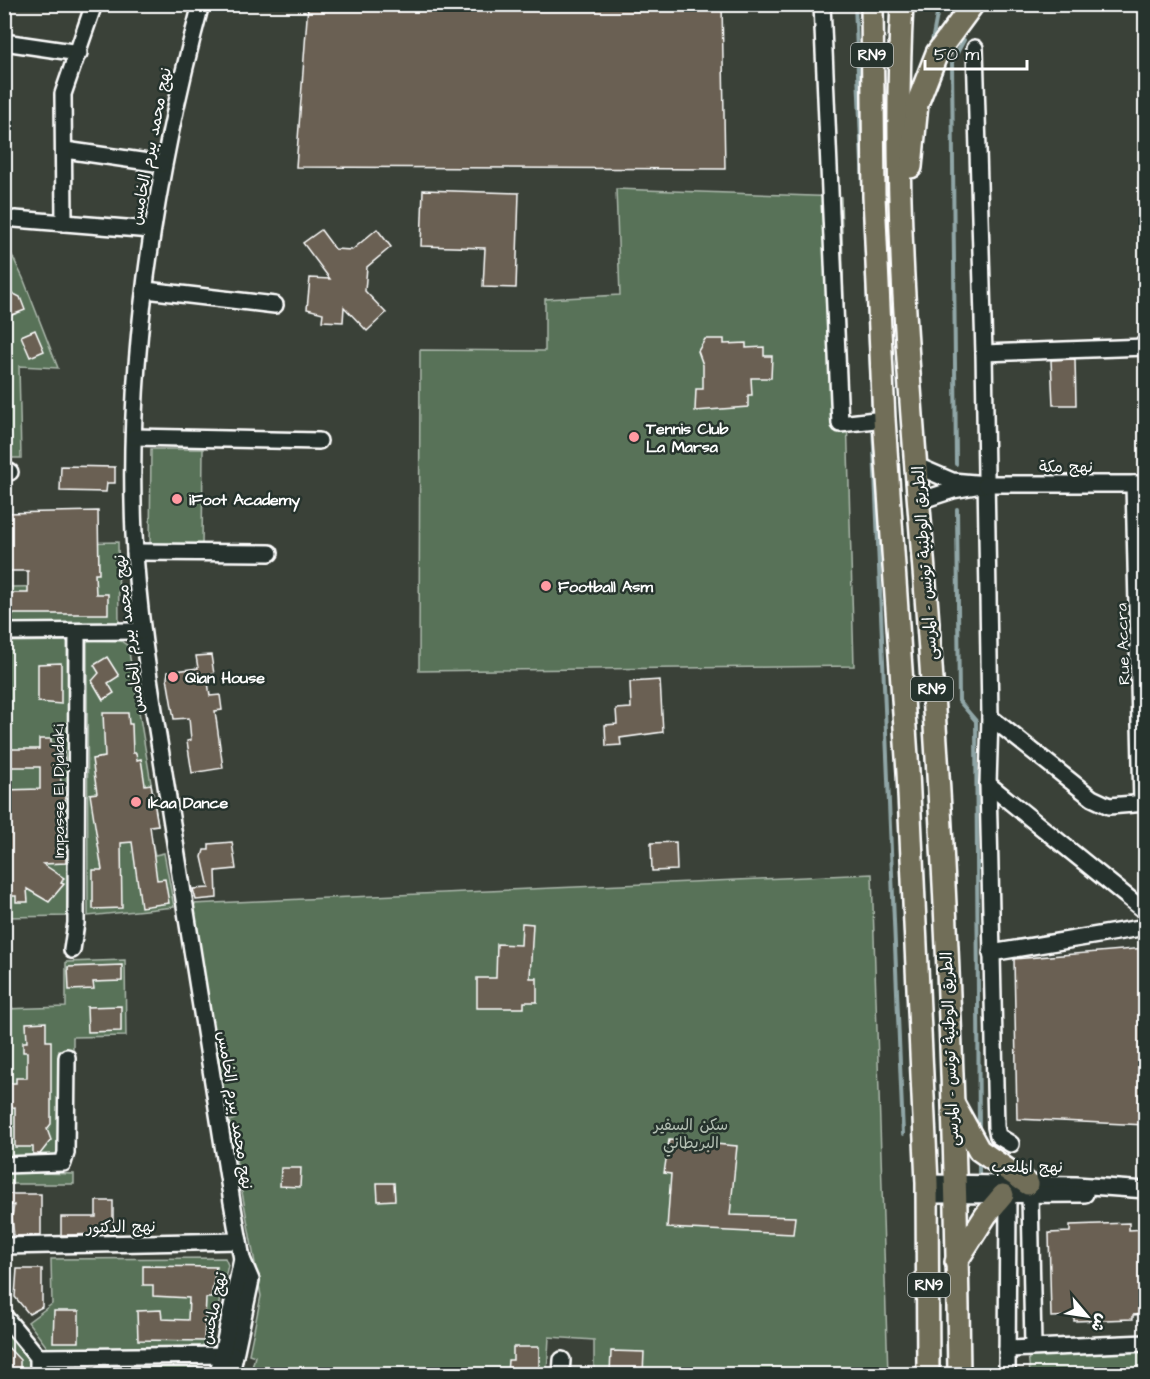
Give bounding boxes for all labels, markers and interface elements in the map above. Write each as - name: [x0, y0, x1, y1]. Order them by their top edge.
- scale bar: [925, 33, 1027, 71]
- text: 50 m: [934, 42, 979, 67]
- road number: RN9: [851, 43, 893, 67]
- street label: نهج محمد بيرم الخامس: [125, 66, 178, 227]
- place label: Tennis Club La Marsa: [645, 418, 728, 458]
- marker: Tennis Club La Marsa: [627, 430, 641, 444]
- street label: نهج مكة: [1039, 456, 1093, 478]
- street label: الطريق الوطنية تونس - المرسى: [907, 465, 943, 661]
- place label: iFoot Academy: [189, 489, 300, 512]
- marker: iFoot Academy: [170, 492, 184, 506]
- street label: نهج محمد بيرم الخامس: [108, 553, 151, 715]
- place label: Football Asm: [558, 576, 653, 598]
- marker: Football Asm: [539, 579, 553, 593]
- street label: Rue Accra: [1111, 603, 1135, 685]
- place label: Qian House: [185, 667, 265, 689]
- marker: Qian House: [166, 670, 180, 684]
- road number: RN9: [911, 677, 953, 701]
- street label: Impasse El Djaldaki: [48, 723, 70, 858]
- place label: Ikaa Dance: [148, 792, 229, 814]
- marker: Ikaa Dance: [129, 795, 143, 809]
- street label: الطريق الوطنية تونس - المرسى: [936, 951, 964, 1147]
- street label: نهج محمد بيرم الخامس: [211, 1029, 258, 1191]
- park label: سكن السفير البريطاني: [652, 1114, 728, 1157]
- street label: نهج الملعب: [991, 1156, 1063, 1178]
- street label: نهج الدكتور: [84, 1215, 156, 1239]
- street label: نهج ملخس: [196, 1270, 232, 1346]
- road number: RN9: [908, 1273, 950, 1297]
- north arrow: [1057, 1286, 1117, 1346]
- text: ش: [1085, 1310, 1113, 1336]

